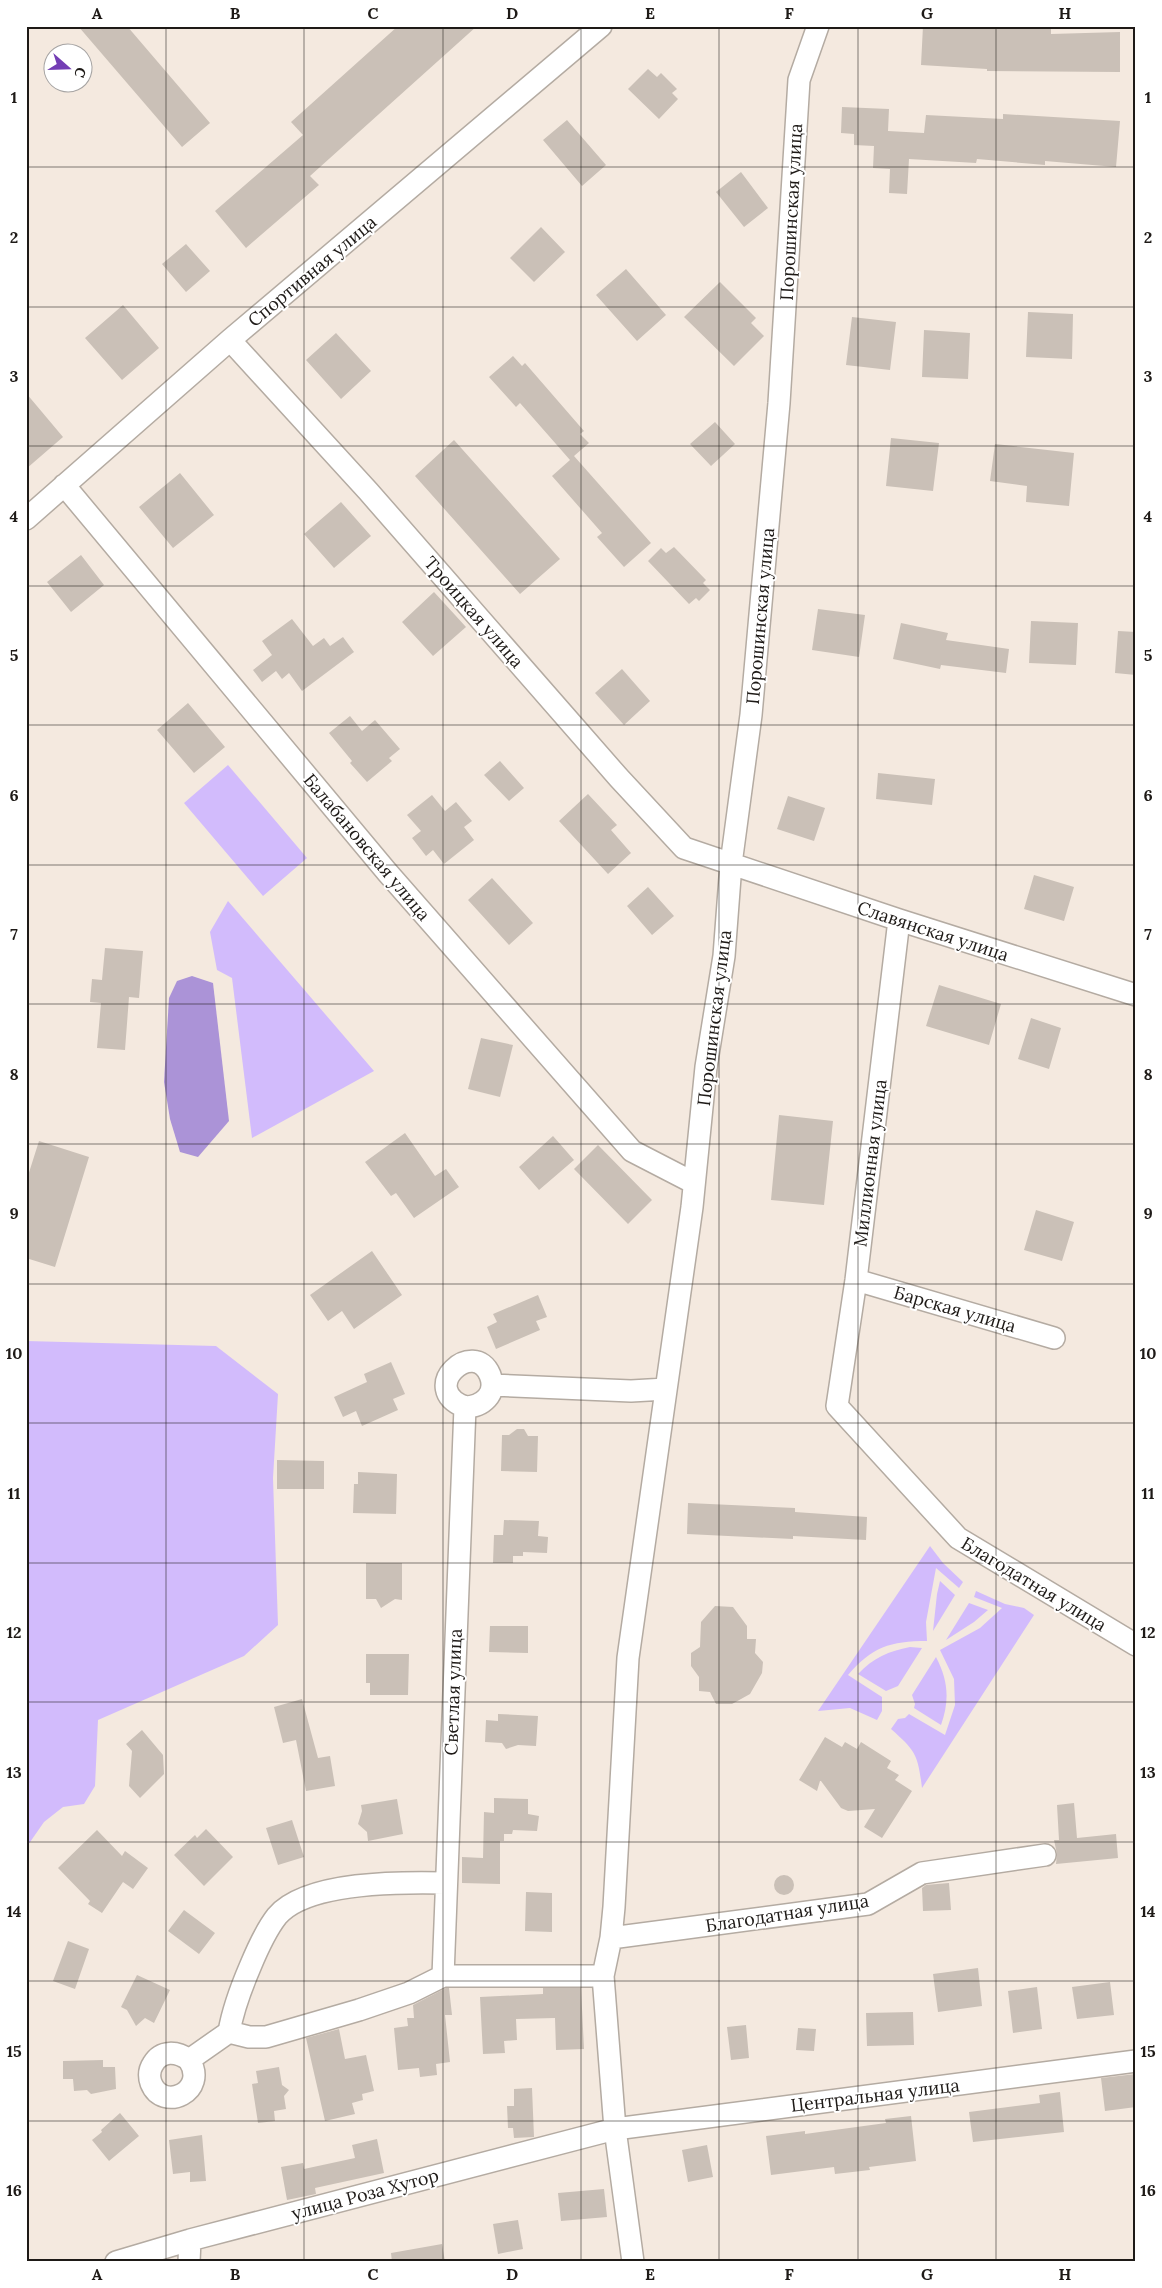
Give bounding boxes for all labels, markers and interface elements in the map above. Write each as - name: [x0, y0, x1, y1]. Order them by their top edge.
- text: A: [92, 3, 103, 23]
- text: B: [230, 3, 241, 23]
- text: C: [367, 3, 379, 23]
- text: D: [506, 3, 518, 23]
- text: E: [645, 3, 655, 23]
- text: F: [784, 3, 794, 23]
- text: G: [921, 3, 933, 23]
- text: H: [1059, 3, 1072, 23]
- north arrow: [42, 42, 92, 92]
- text: С: [70, 65, 90, 80]
- text: 1: [11, 87, 17, 107]
- text: 1: [1145, 87, 1151, 107]
- street label: Порошинская улица: [775, 123, 807, 301]
- street label: Спортивная улица: [243, 210, 381, 332]
- text: 2: [10, 227, 18, 247]
- text: 2: [1144, 227, 1152, 247]
- text: 3: [10, 366, 19, 386]
- text: 3: [1144, 366, 1153, 386]
- text: 4: [10, 506, 19, 526]
- text: 4: [1144, 506, 1153, 526]
- street label: Порошинская улица: [741, 527, 779, 705]
- street label: Троицкая улица: [419, 551, 529, 673]
- text: 5: [10, 645, 19, 665]
- text: 5: [1144, 645, 1153, 665]
- street label: Балабановская улица: [299, 769, 435, 925]
- text: 6: [9, 785, 19, 805]
- text: 6: [1143, 785, 1153, 805]
- street label: Славянская улица: [854, 896, 1012, 966]
- text: 7: [10, 924, 18, 944]
- text: 7: [1144, 924, 1152, 944]
- street label: Порошинская улица: [692, 929, 736, 1107]
- text: 8: [9, 1064, 19, 1084]
- text: 8: [1143, 1064, 1153, 1084]
- street label: Миллионная улица: [848, 1078, 892, 1248]
- text: 9: [9, 1203, 19, 1223]
- text: 9: [1143, 1203, 1153, 1223]
- street label: Барская улица: [891, 1281, 1019, 1337]
- text: 10: [6, 1343, 22, 1363]
- text: 10: [1140, 1343, 1156, 1363]
- text: 11: [8, 1483, 21, 1503]
- text: 11: [1142, 1483, 1155, 1503]
- street label: Благодатная улица: [957, 1532, 1111, 1636]
- text: 12: [6, 1622, 22, 1642]
- text: 12: [1140, 1622, 1156, 1642]
- street label: Светлая улица: [439, 1628, 467, 1756]
- text: 13: [6, 1762, 22, 1782]
- text: 13: [1140, 1762, 1156, 1782]
- street label: Благодатная улица: [704, 1889, 870, 1937]
- text: 14: [6, 1901, 22, 1921]
- text: 14: [1140, 1901, 1156, 1921]
- text: 15: [6, 2041, 22, 2061]
- text: 15: [1140, 2041, 1156, 2061]
- street label: Центральная улица: [789, 2073, 961, 2117]
- street label: улица Роза Хутор: [289, 2163, 441, 2225]
- text: 16: [6, 2180, 22, 2200]
- text: 16: [1140, 2180, 1156, 2200]
- text: A: [92, 2264, 103, 2284]
- text: B: [230, 2264, 241, 2284]
- text: C: [367, 2264, 379, 2284]
- text: D: [506, 2264, 518, 2284]
- text: E: [645, 2264, 655, 2284]
- text: F: [784, 2264, 794, 2284]
- text: G: [921, 2264, 933, 2284]
- text: H: [1059, 2264, 1072, 2284]

